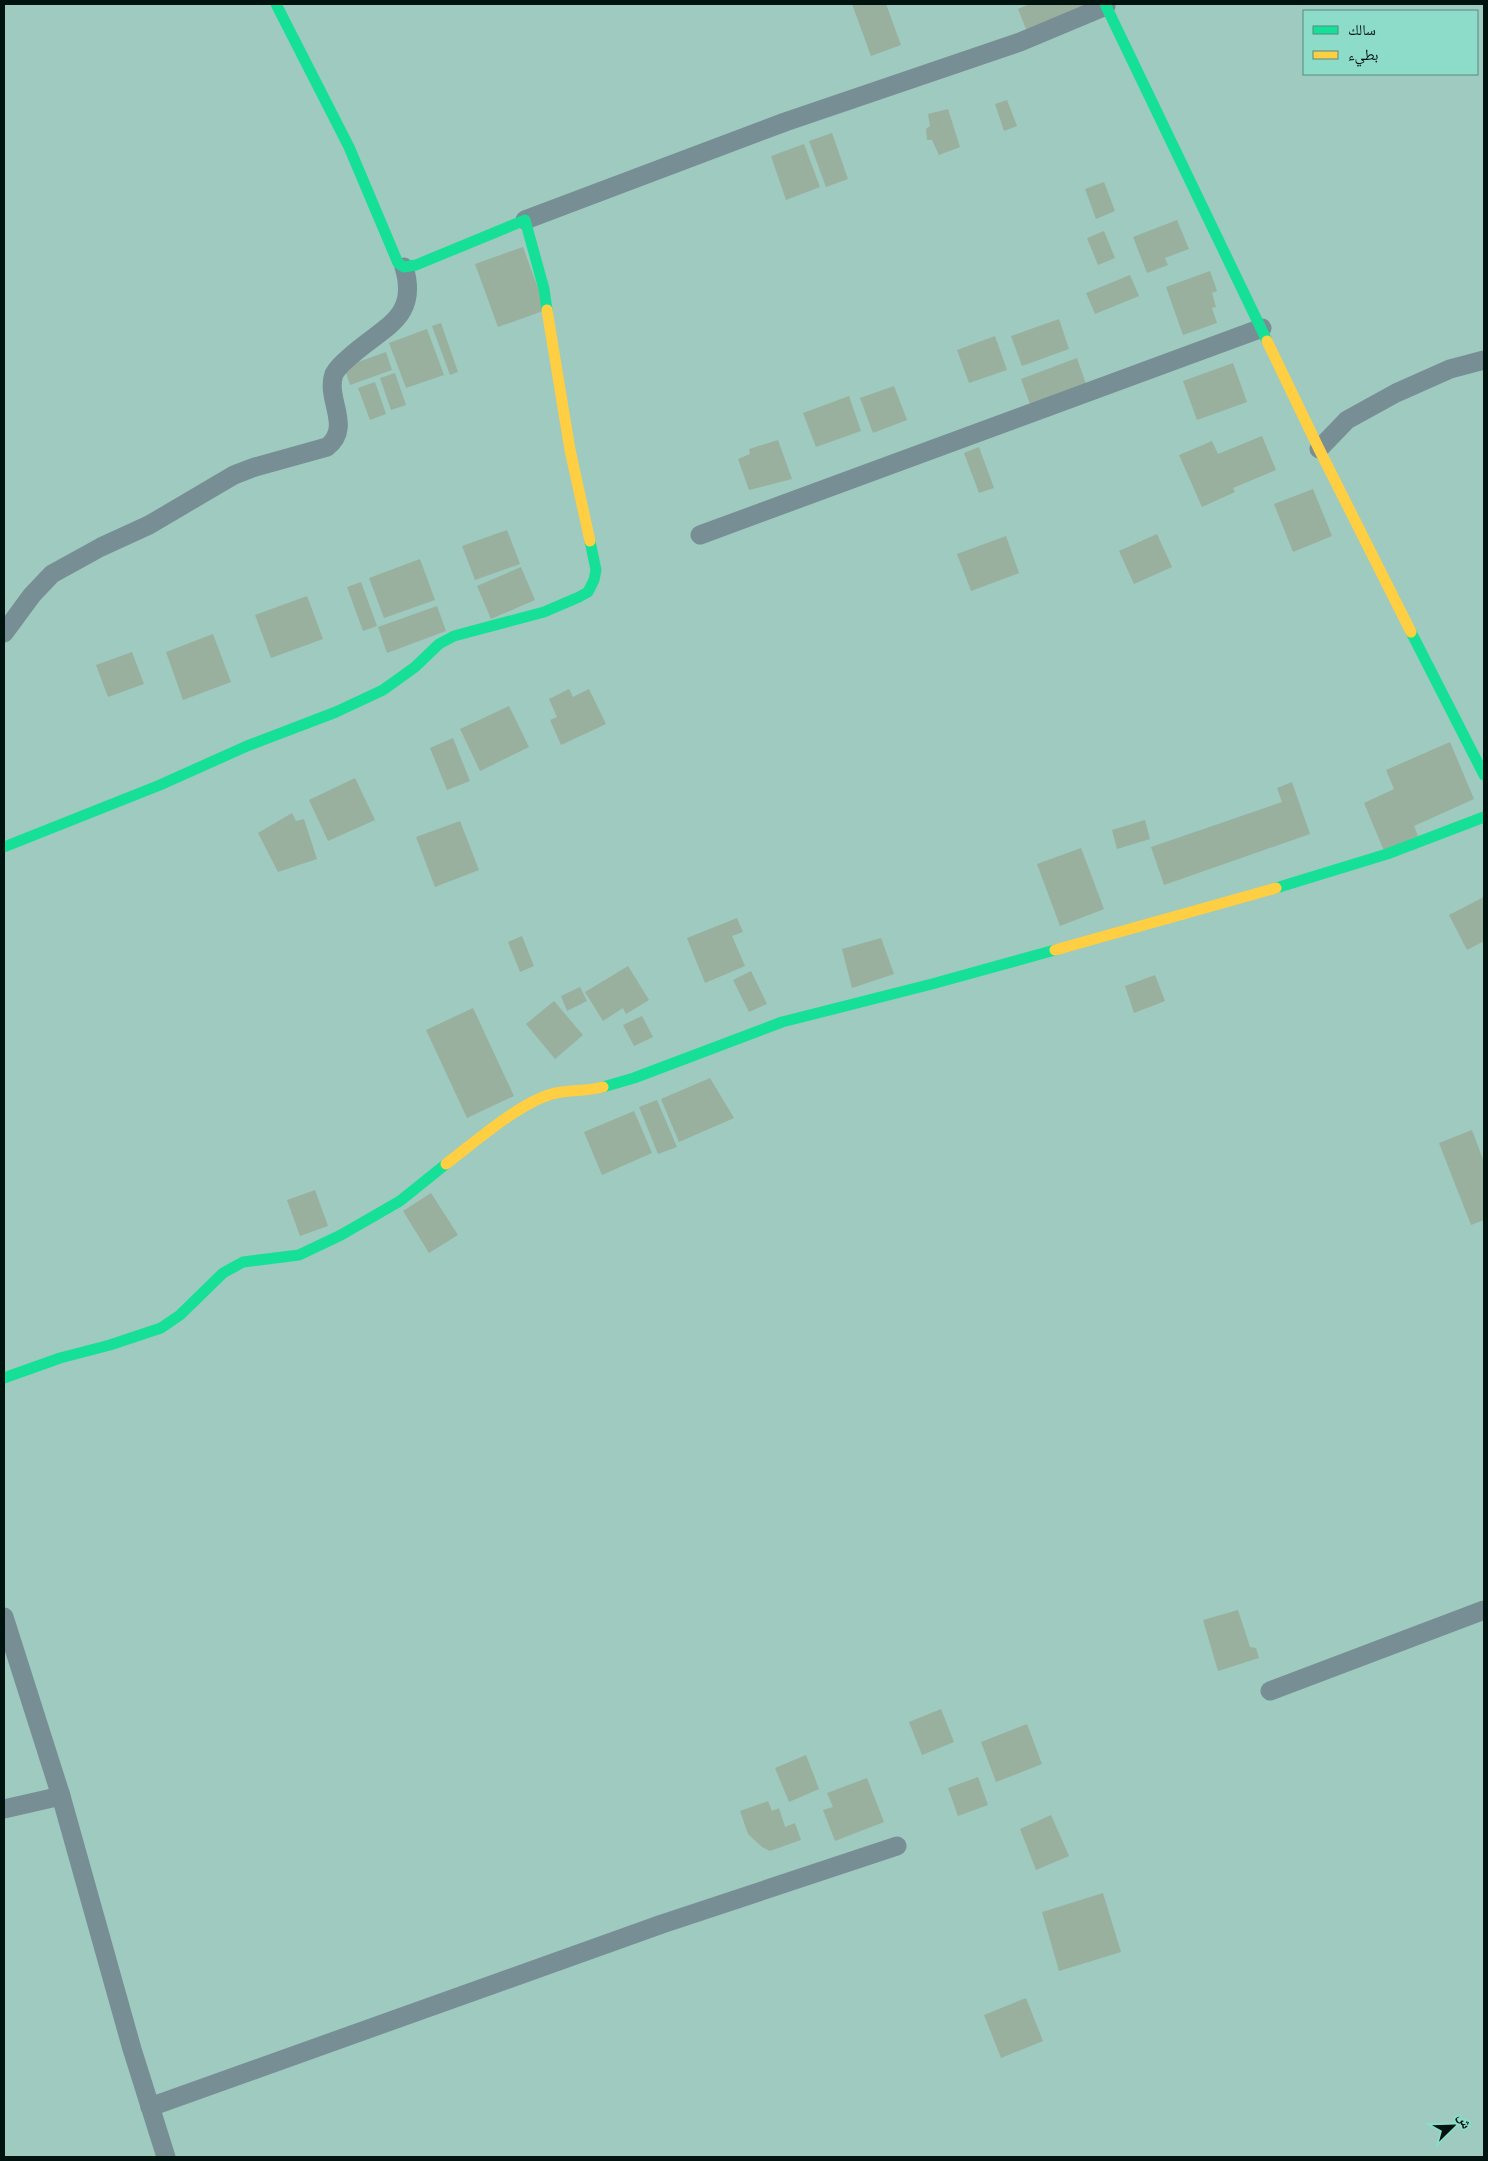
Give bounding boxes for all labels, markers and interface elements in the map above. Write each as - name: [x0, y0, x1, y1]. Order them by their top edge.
- legend: [1303, 10, 1478, 75]
- text: سالك: [1348, 21, 1376, 39]
- text: بطيء: [1348, 46, 1378, 67]
- north arrow: [1428, 2101, 1478, 2151]
- text: ش: [1454, 2111, 1476, 2131]

